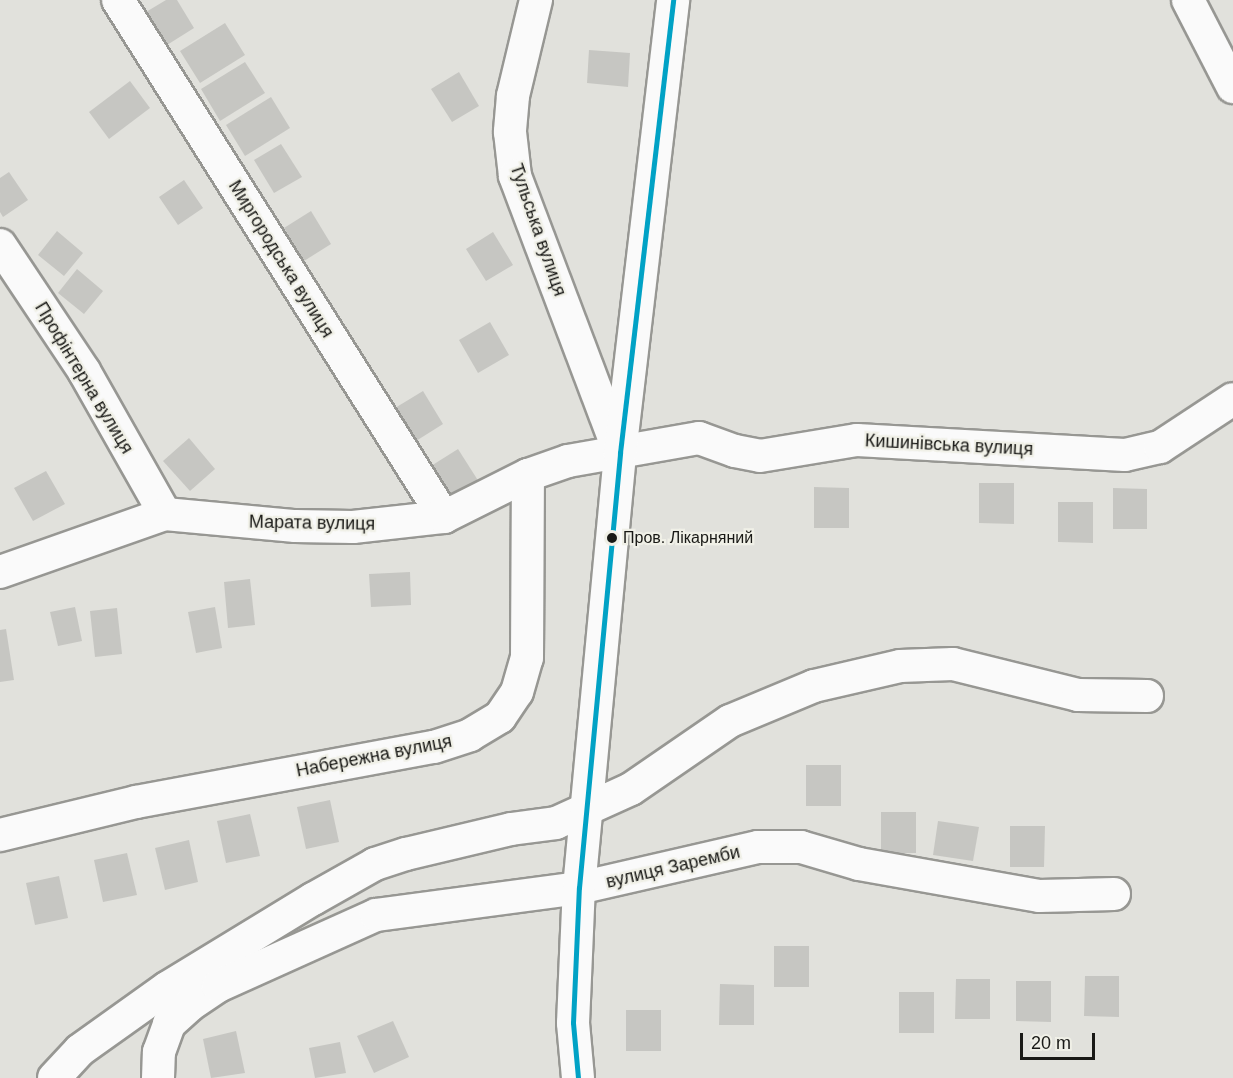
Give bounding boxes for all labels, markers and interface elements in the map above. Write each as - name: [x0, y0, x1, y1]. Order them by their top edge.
- street label: Тульська вулиця: [505, 161, 571, 299]
- street label: Миргородська вулиця: [224, 176, 338, 342]
- street label: Профінтерна вулиця: [30, 298, 138, 458]
- street label: Кишинівська вулиця: [864, 430, 1034, 460]
- street label: Марата вулиця: [249, 511, 375, 535]
- place label: Пров. Лікарняний: [623, 528, 753, 548]
- marker: Пров. Лікарняний: [606, 532, 618, 544]
- street label: Набережна вулиця: [294, 730, 454, 782]
- street label: вулиця Заремби: [604, 841, 742, 893]
- scale bar: [1023, 1021, 1098, 1059]
- text: 20 m: [1031, 1033, 1071, 1053]

